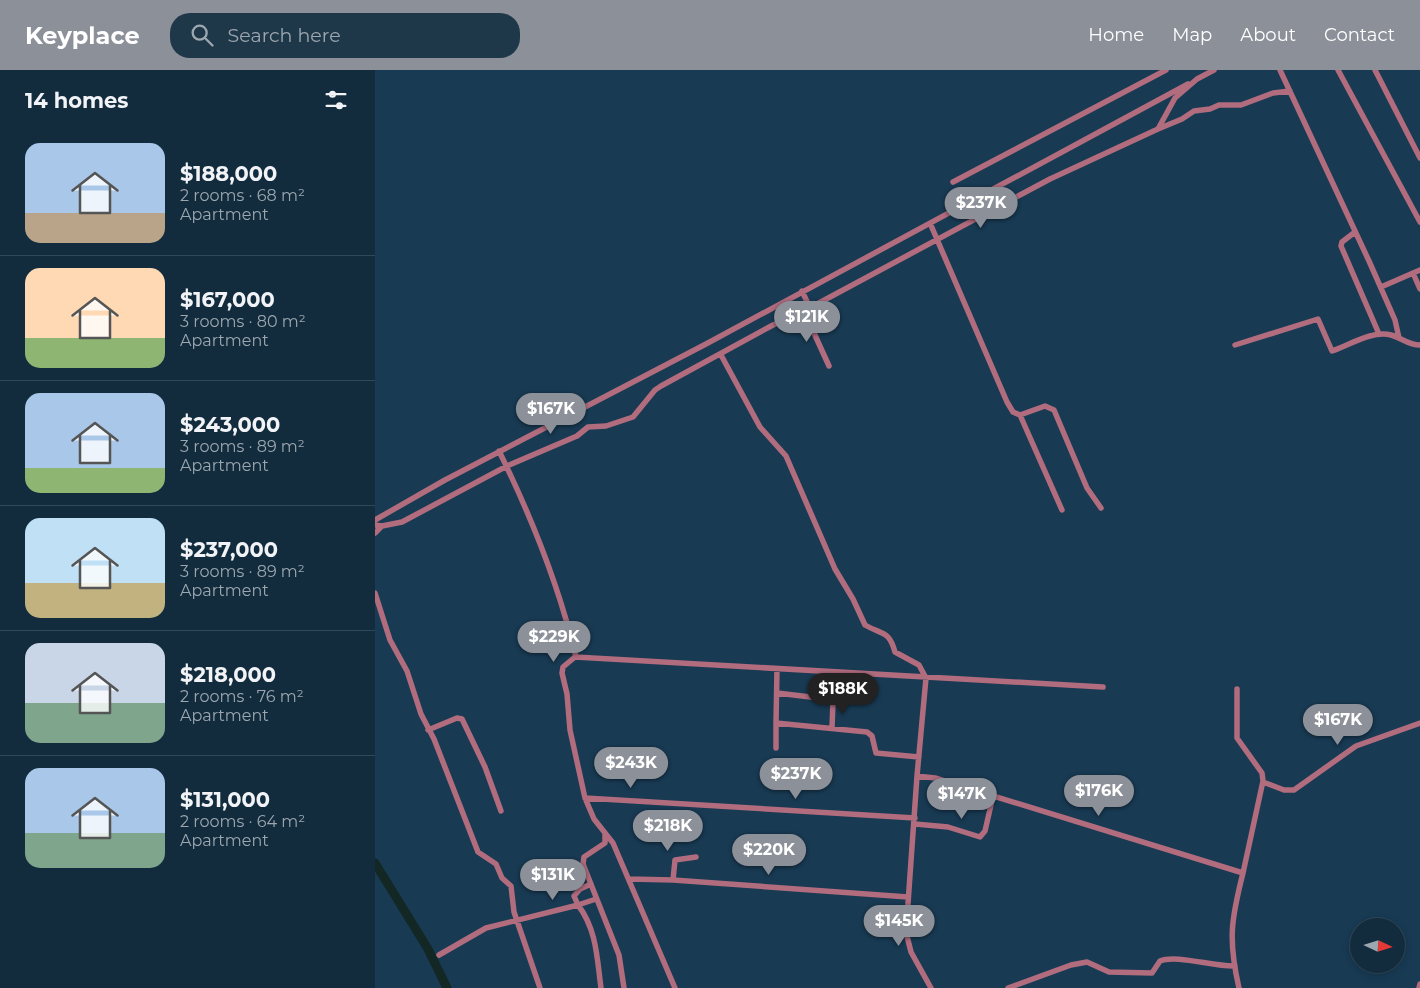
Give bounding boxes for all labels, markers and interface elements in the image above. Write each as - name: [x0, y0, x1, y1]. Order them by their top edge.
- search box: [170, 13, 520, 58]
- text: Keyplace: [25, 21, 140, 50]
- icon: search: [188, 21, 216, 49]
- text: Search here: [228, 24, 341, 47]
- text: Home: [1088, 24, 1144, 46]
- text: Map: [1172, 24, 1212, 46]
- text: About: [1240, 24, 1296, 46]
- text: Contact: [1324, 24, 1395, 46]
- icon: filters: [322, 86, 350, 114]
- text: 14 homes: [25, 88, 129, 113]
- text: $188,000: [180, 161, 277, 186]
- icon: home: [65, 163, 125, 223]
- text: 2 rooms · 68 m²: [180, 186, 305, 205]
- pin: $237K: [946, 186, 1016, 229]
- text: $237K: [956, 193, 1006, 212]
- text: Apartment: [180, 205, 269, 224]
- text: $167,000: [180, 287, 275, 312]
- icon: home: [65, 288, 125, 348]
- pin: $121K: [772, 300, 842, 343]
- text: $121K: [785, 307, 829, 326]
- text: 3 rooms · 80 m²: [180, 312, 306, 331]
- text: Apartment: [180, 331, 269, 350]
- pin: $167K: [516, 392, 586, 435]
- text: $167K: [527, 399, 575, 418]
- text: $243,000: [180, 412, 280, 437]
- icon: home: [65, 413, 125, 473]
- text: 3 rooms · 89 m²: [180, 437, 305, 456]
- text: Apartment: [180, 456, 269, 475]
- text: $237,000: [180, 537, 278, 562]
- icon: home: [65, 538, 125, 598]
- text: 3 rooms · 89 m²: [180, 562, 305, 581]
- text: Apartment: [180, 581, 269, 600]
- pin: $229K: [519, 620, 589, 663]
- text: $229K: [528, 627, 580, 646]
- text: $218,000: [180, 662, 276, 687]
- icon: home: [65, 663, 125, 723]
- pin: $188K: [808, 672, 878, 715]
- text: $188K: [818, 679, 868, 698]
- text: 2 rooms · 76 m²: [180, 687, 304, 706]
- pin: $167K: [1303, 704, 1373, 746]
- text: Apartment: [180, 706, 269, 725]
- text: $167K: [1314, 710, 1362, 729]
- pin: $243K: [596, 746, 666, 789]
- text: $243K: [605, 753, 657, 772]
- pin: $237K: [761, 758, 831, 800]
- text: $237K: [771, 764, 821, 783]
- pin: $176K: [1064, 774, 1134, 817]
- pin: $147K: [927, 778, 997, 820]
- text: $176K: [1075, 781, 1123, 800]
- text: $147K: [938, 784, 986, 803]
- text: $131,000: [180, 787, 270, 812]
- icon: home: [65, 788, 125, 848]
- pin: $218K: [633, 810, 703, 852]
- text: 2 rooms · 64 m²: [180, 812, 305, 831]
- text: $218K: [644, 816, 692, 835]
- text: Apartment: [180, 831, 269, 850]
- pin: $220K: [734, 834, 804, 876]
- text: $220K: [743, 840, 795, 859]
- pin: $131K: [518, 858, 588, 901]
- text: $131K: [531, 865, 575, 884]
- pin: $145K: [864, 904, 934, 947]
- text: $145K: [875, 911, 923, 930]
- north arrow: [1350, 918, 1405, 972]
- map controls: [1350, 918, 1405, 973]

